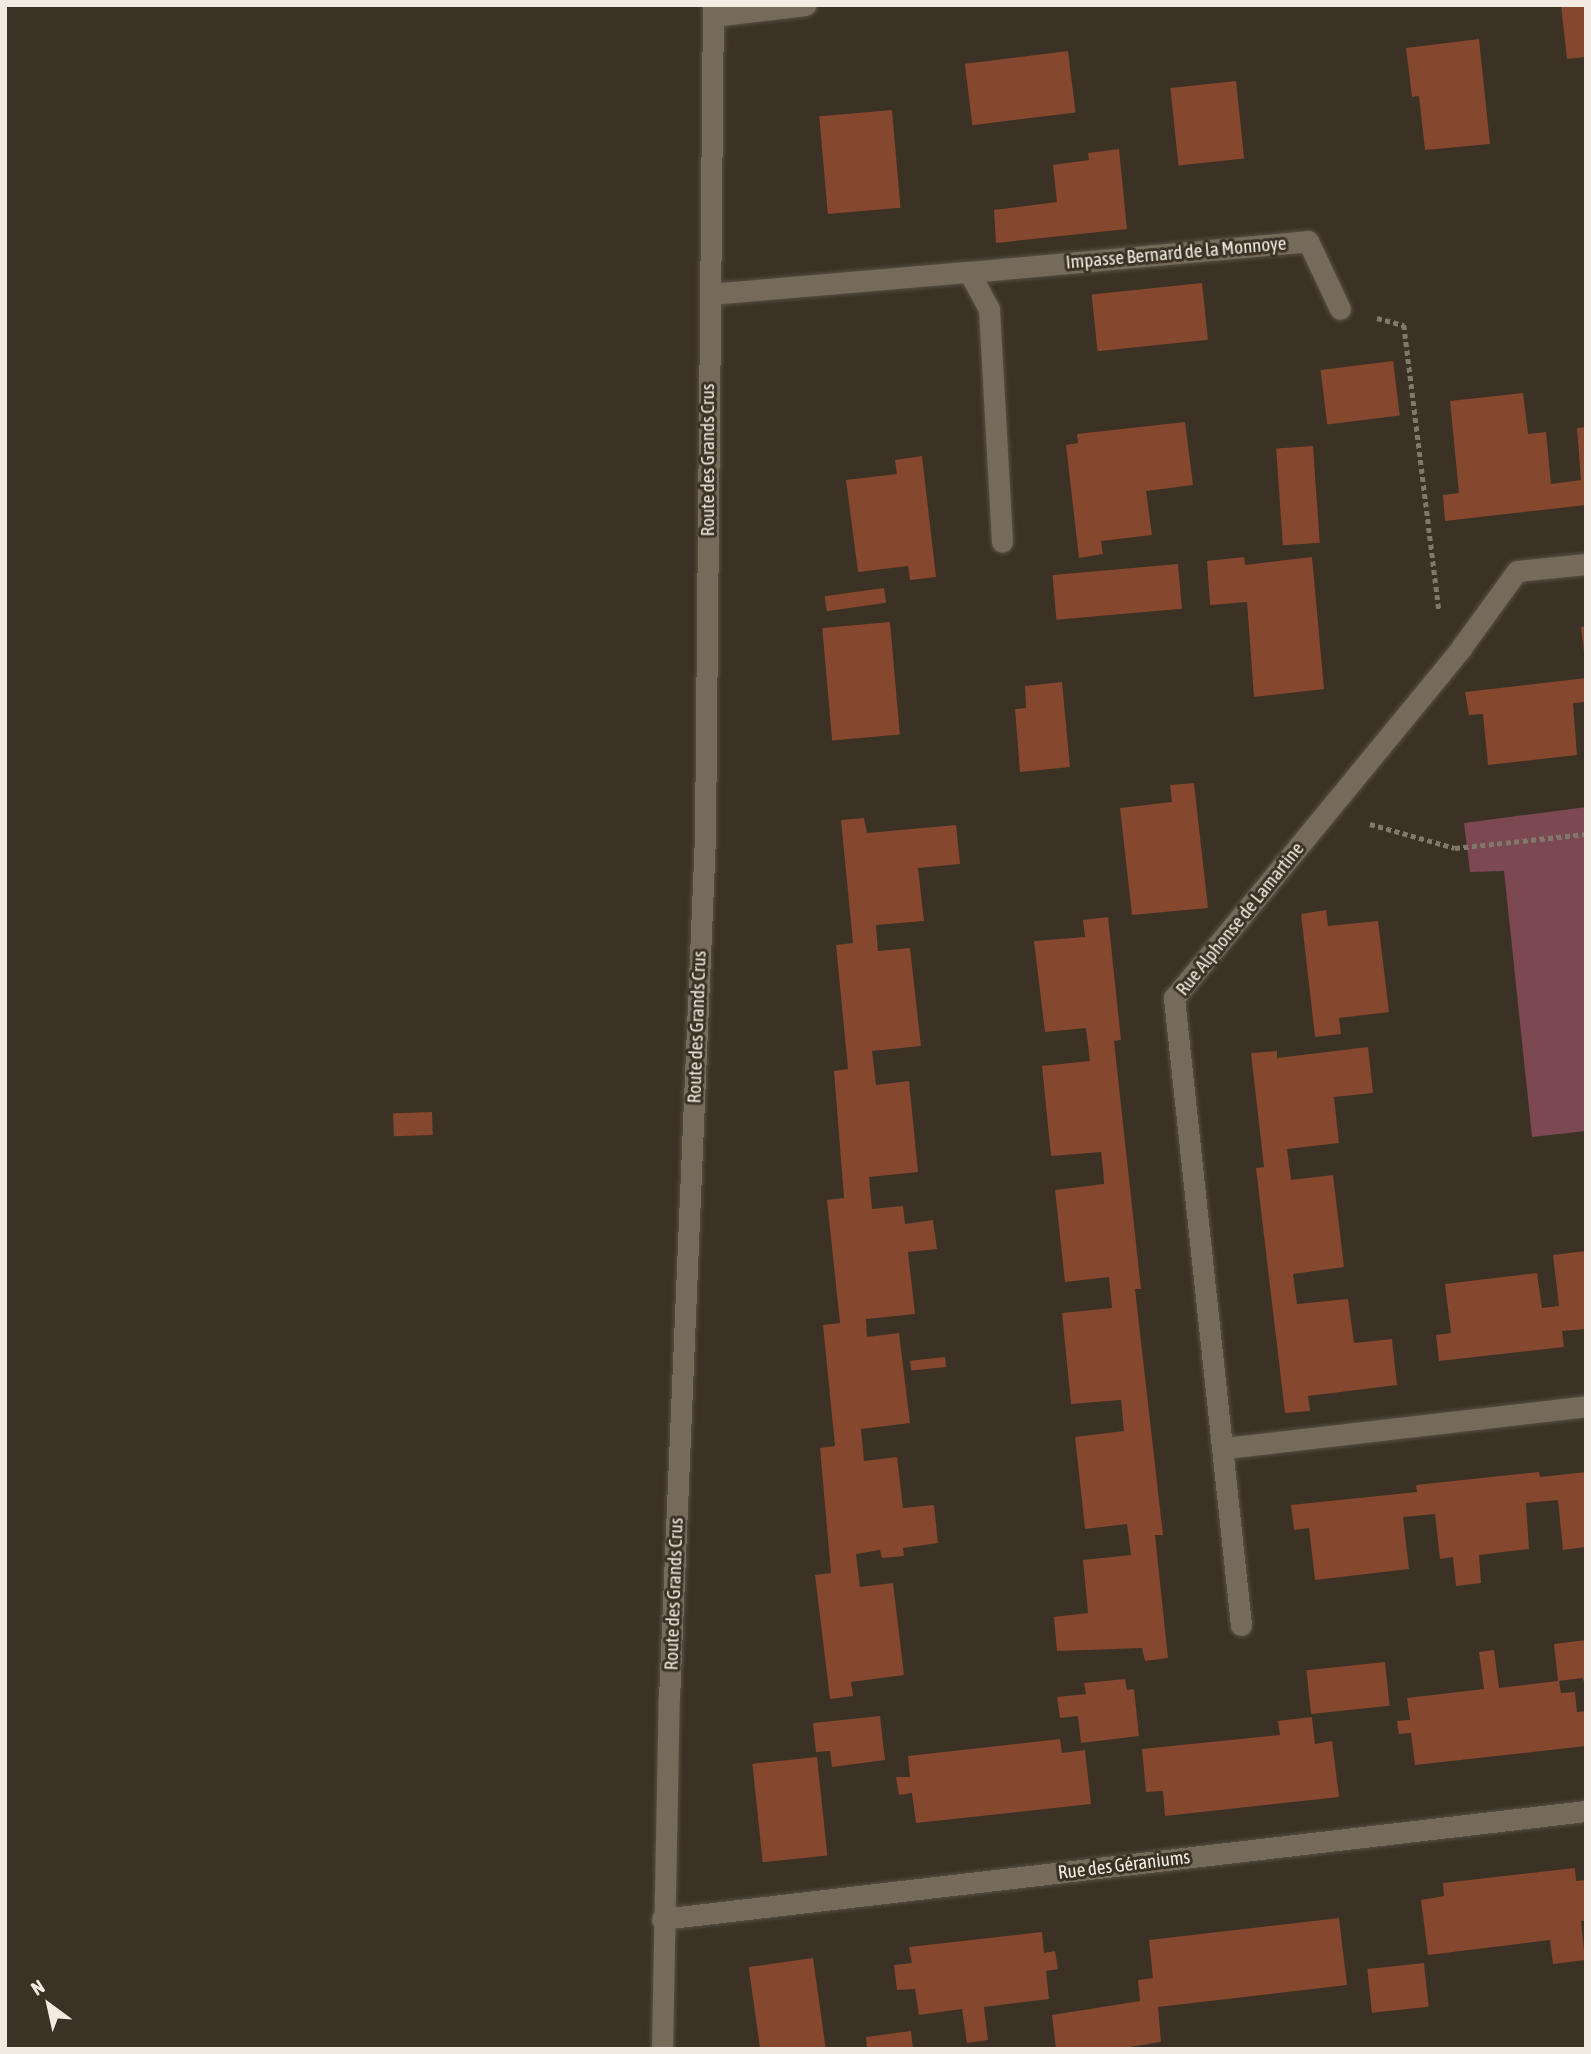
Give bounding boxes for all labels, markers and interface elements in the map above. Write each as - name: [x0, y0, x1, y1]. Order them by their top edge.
- street label: Impasse Bernard de la Monnoye: [1065, 232, 1287, 274]
- street label: Route des Grands Crus: [697, 384, 719, 536]
- street label: Rue Alphonse de Lamartine: [1171, 838, 1309, 1000]
- street label: Route des Grands Crus: [683, 950, 711, 1104]
- street label: Route des Grands Crus: [660, 1517, 688, 1671]
- street label: Rue des Géraniums: [1057, 1846, 1191, 1884]
- north arrow: [14, 1970, 84, 2040]
- text: N: [27, 1975, 48, 2000]

